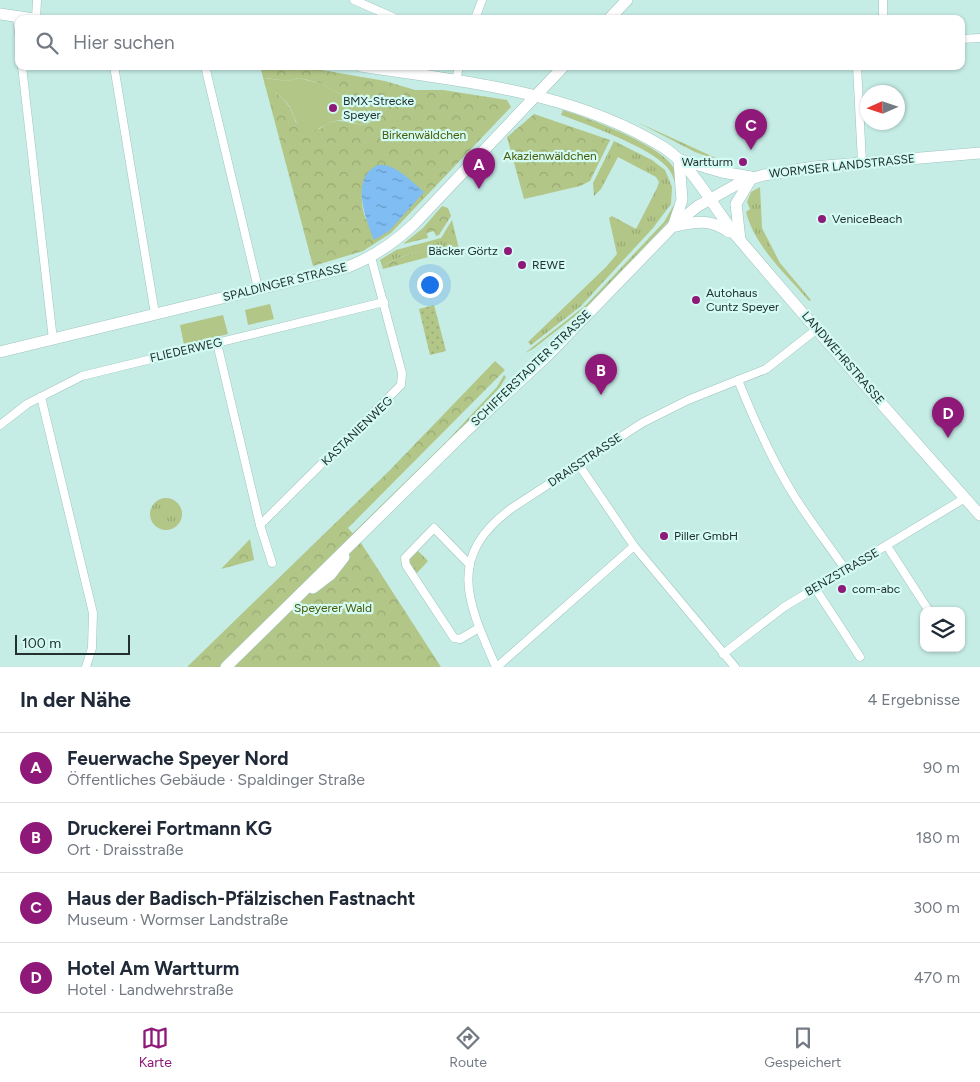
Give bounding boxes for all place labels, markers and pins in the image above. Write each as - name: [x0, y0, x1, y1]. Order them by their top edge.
- place label: BMX-Strecke Speyer: [343, 94, 415, 122]
- marker: BMX-Strecke Speyer: [327, 102, 339, 114]
- pin: C: [735, 109, 767, 150]
- pin: A: [463, 148, 495, 189]
- place label: Wartturm: [682, 155, 733, 169]
- marker: Wartturm: [737, 156, 749, 168]
- place label: VeniceBeach: [832, 212, 902, 226]
- marker: VeniceBeach: [816, 213, 828, 225]
- place label: Bäcker Görtz: [428, 244, 498, 258]
- marker: Bäcker Görtz: [502, 245, 514, 257]
- place label: REWE: [532, 258, 565, 272]
- marker: REWE: [516, 259, 528, 271]
- place label: Autohaus Cuntz Speyer: [706, 286, 779, 314]
- marker: Autohaus Cuntz Speyer: [690, 294, 702, 306]
- pin: B: [585, 354, 617, 395]
- pin: D: [932, 397, 964, 438]
- place label: Piller GmbH: [674, 529, 738, 543]
- marker: Piller GmbH: [658, 530, 670, 542]
- place label: com-abc: [852, 582, 901, 596]
- marker: com-abc: [836, 583, 848, 595]

